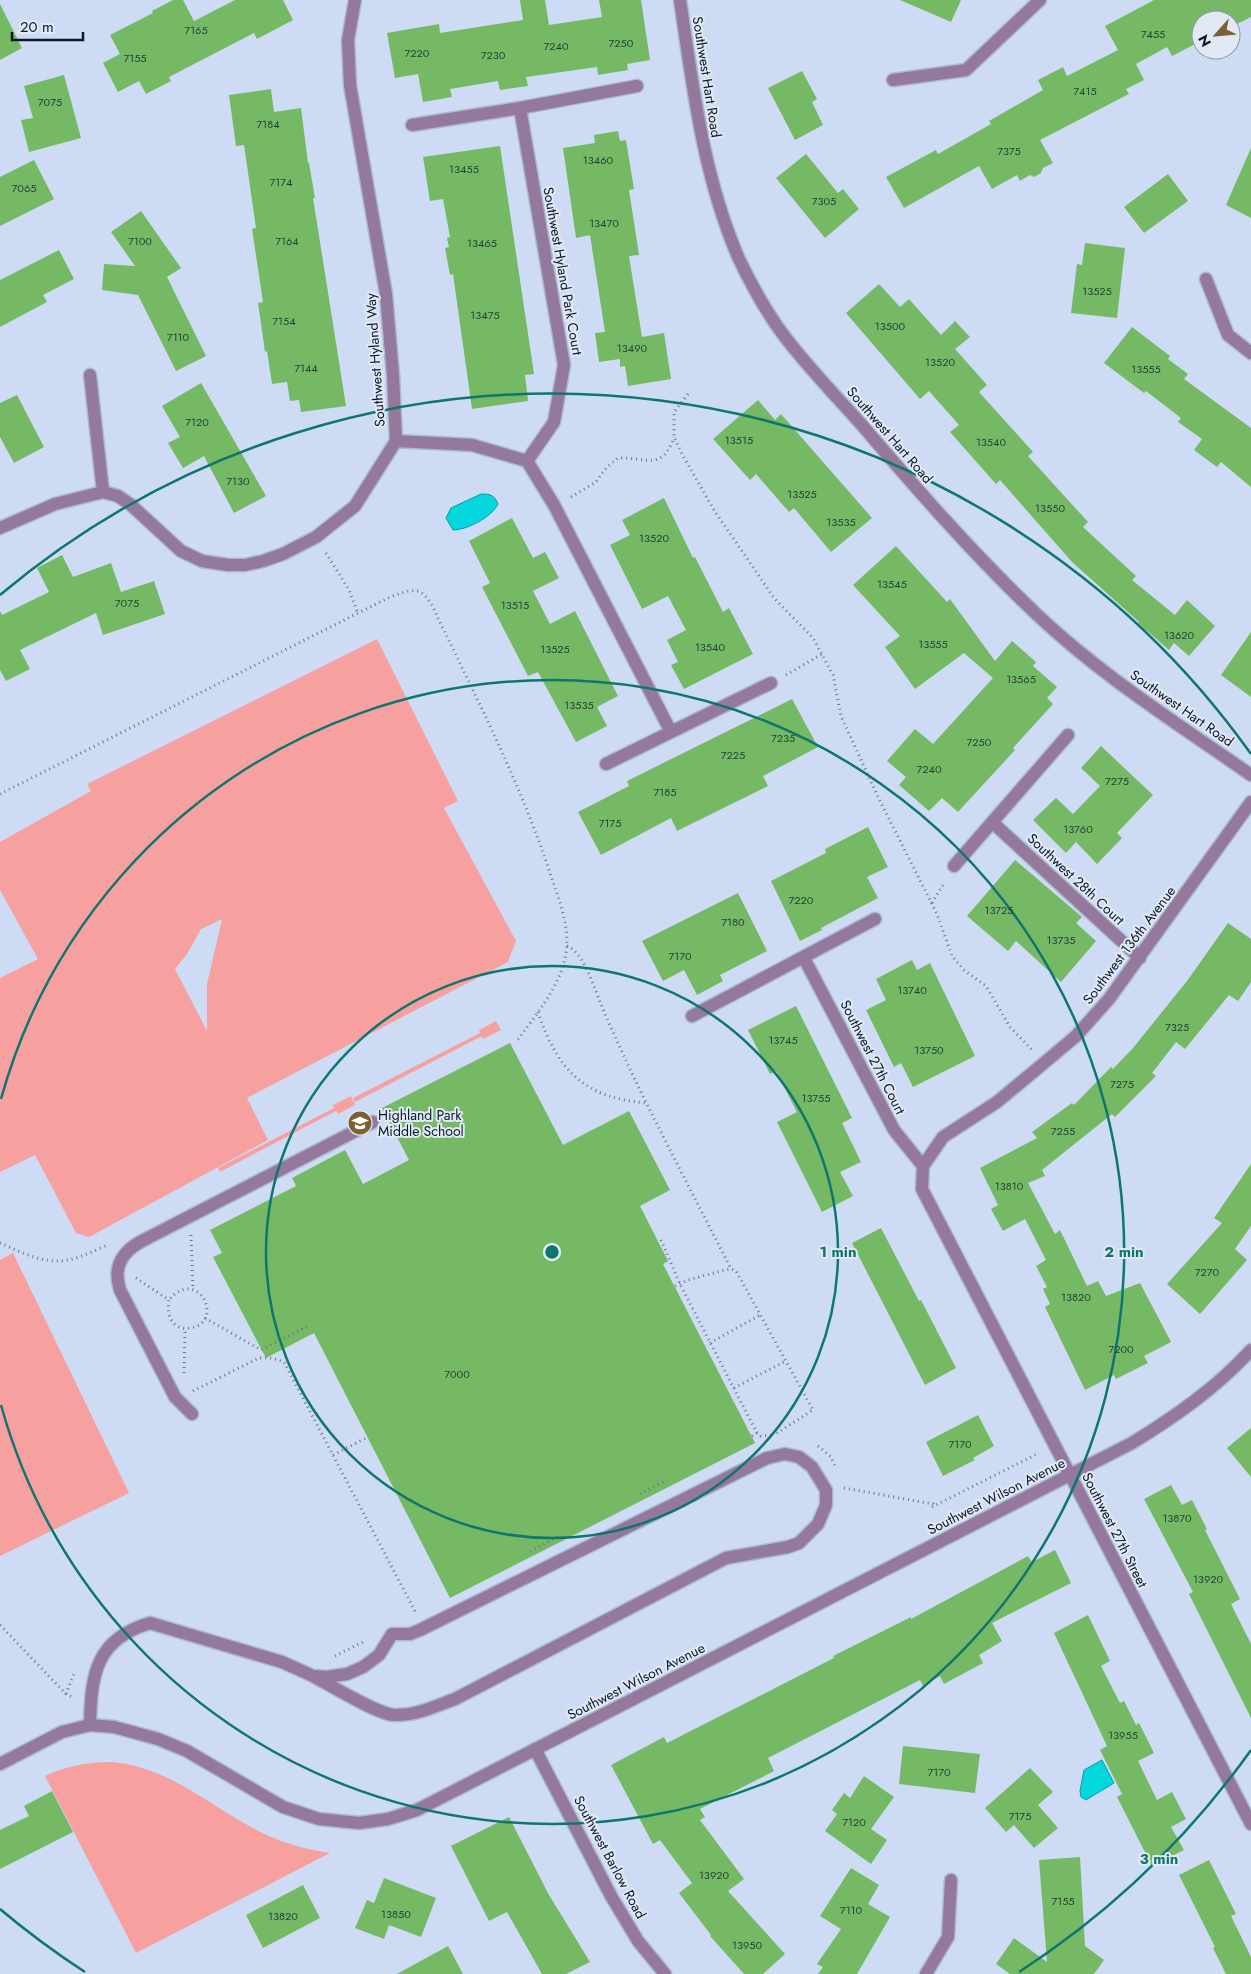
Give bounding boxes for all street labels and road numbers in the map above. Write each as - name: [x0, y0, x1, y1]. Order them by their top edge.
- street label: Southwest Hart Road: [688, 15, 726, 139]
- street label: Southwest Hyland Park Court: [538, 185, 588, 357]
- street label: Southwest Hyland Way: [360, 292, 390, 428]
- street label: Southwest Hart Road: [842, 382, 938, 488]
- street label: Southwest Hart Road: [1126, 665, 1238, 751]
- street label: Southwest 28th Court: [1023, 829, 1129, 930]
- street label: Southwest 136th Avenue: [1078, 882, 1180, 1008]
- street label: Southwest 27th Court: [835, 996, 911, 1118]
- street label: Southwest Wilson Avenue: [924, 1453, 1068, 1539]
- street label: Southwest 27th Street: [1077, 1469, 1153, 1592]
- street label: Southwest Wilson Avenue: [564, 1638, 708, 1724]
- street label: Southwest Barlow Road: [569, 1792, 651, 1922]

